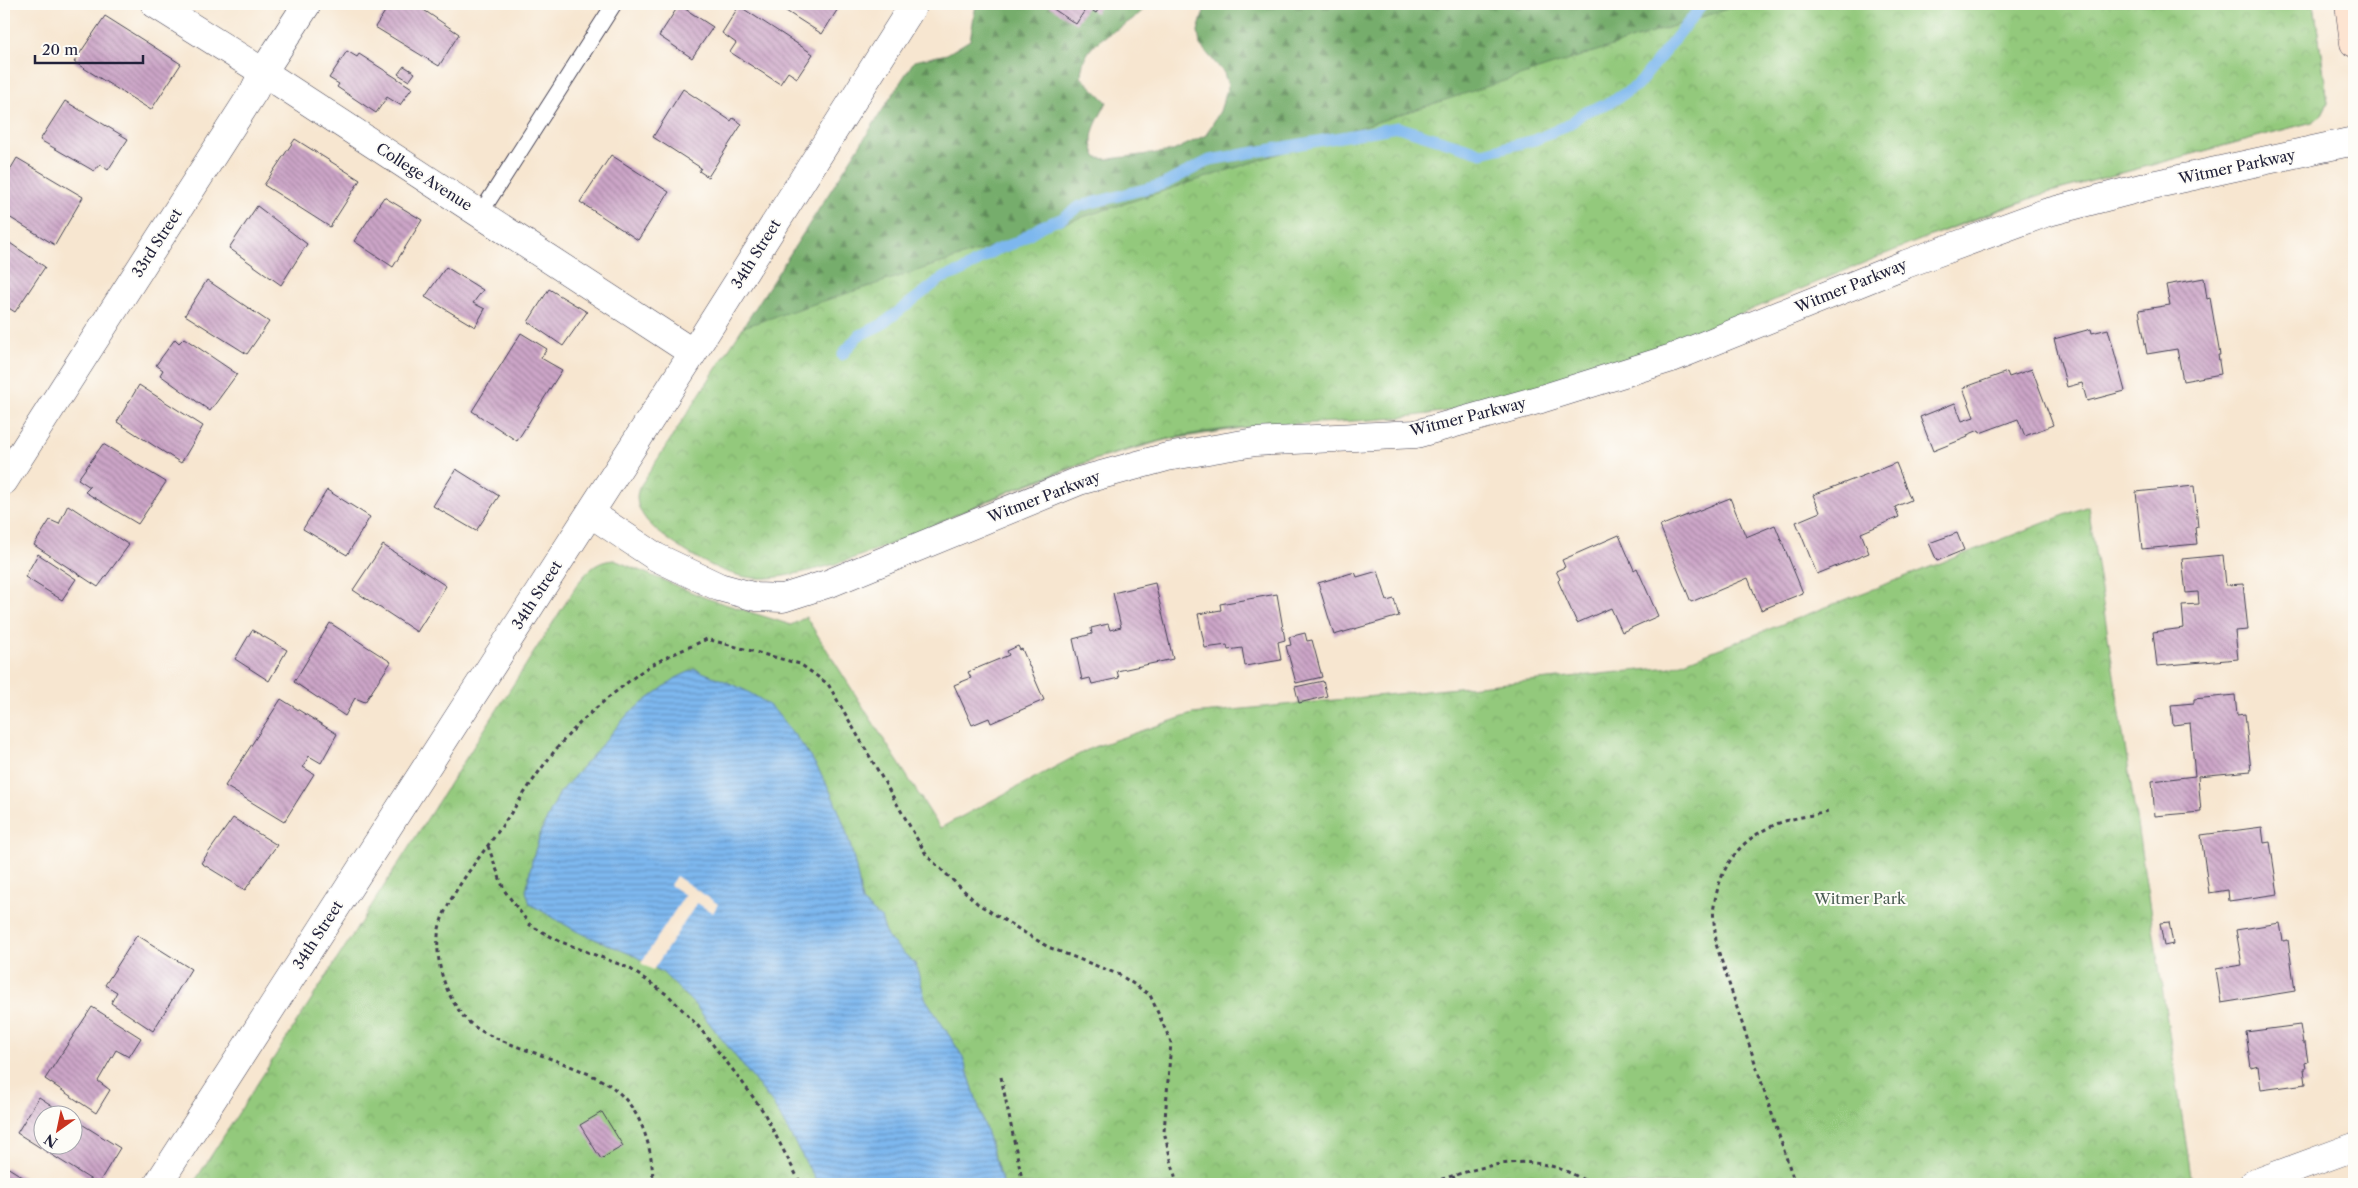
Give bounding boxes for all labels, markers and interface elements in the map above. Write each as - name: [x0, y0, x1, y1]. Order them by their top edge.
- scale bar: [35, 32, 142, 64]
- text: 20 m: [42, 40, 78, 59]
- street label: College Avenue: [373, 138, 476, 215]
- street label: Witmer Parkway: [2176, 145, 2298, 188]
- street label: 33rd Street: [127, 204, 186, 281]
- street label: 34th Street: [727, 215, 785, 292]
- street label: Witmer Parkway: [1791, 254, 1910, 317]
- street label: Witmer Parkway: [1407, 393, 1528, 440]
- street label: Witmer Parkway: [984, 466, 1103, 527]
- street label: 34th Street: [507, 556, 566, 633]
- park label: Witmer Park: [1813, 889, 1907, 908]
- street label: 34th Street: [288, 896, 347, 973]
- north arrow: [32, 1106, 82, 1156]
- text: N: [41, 1130, 61, 1152]

